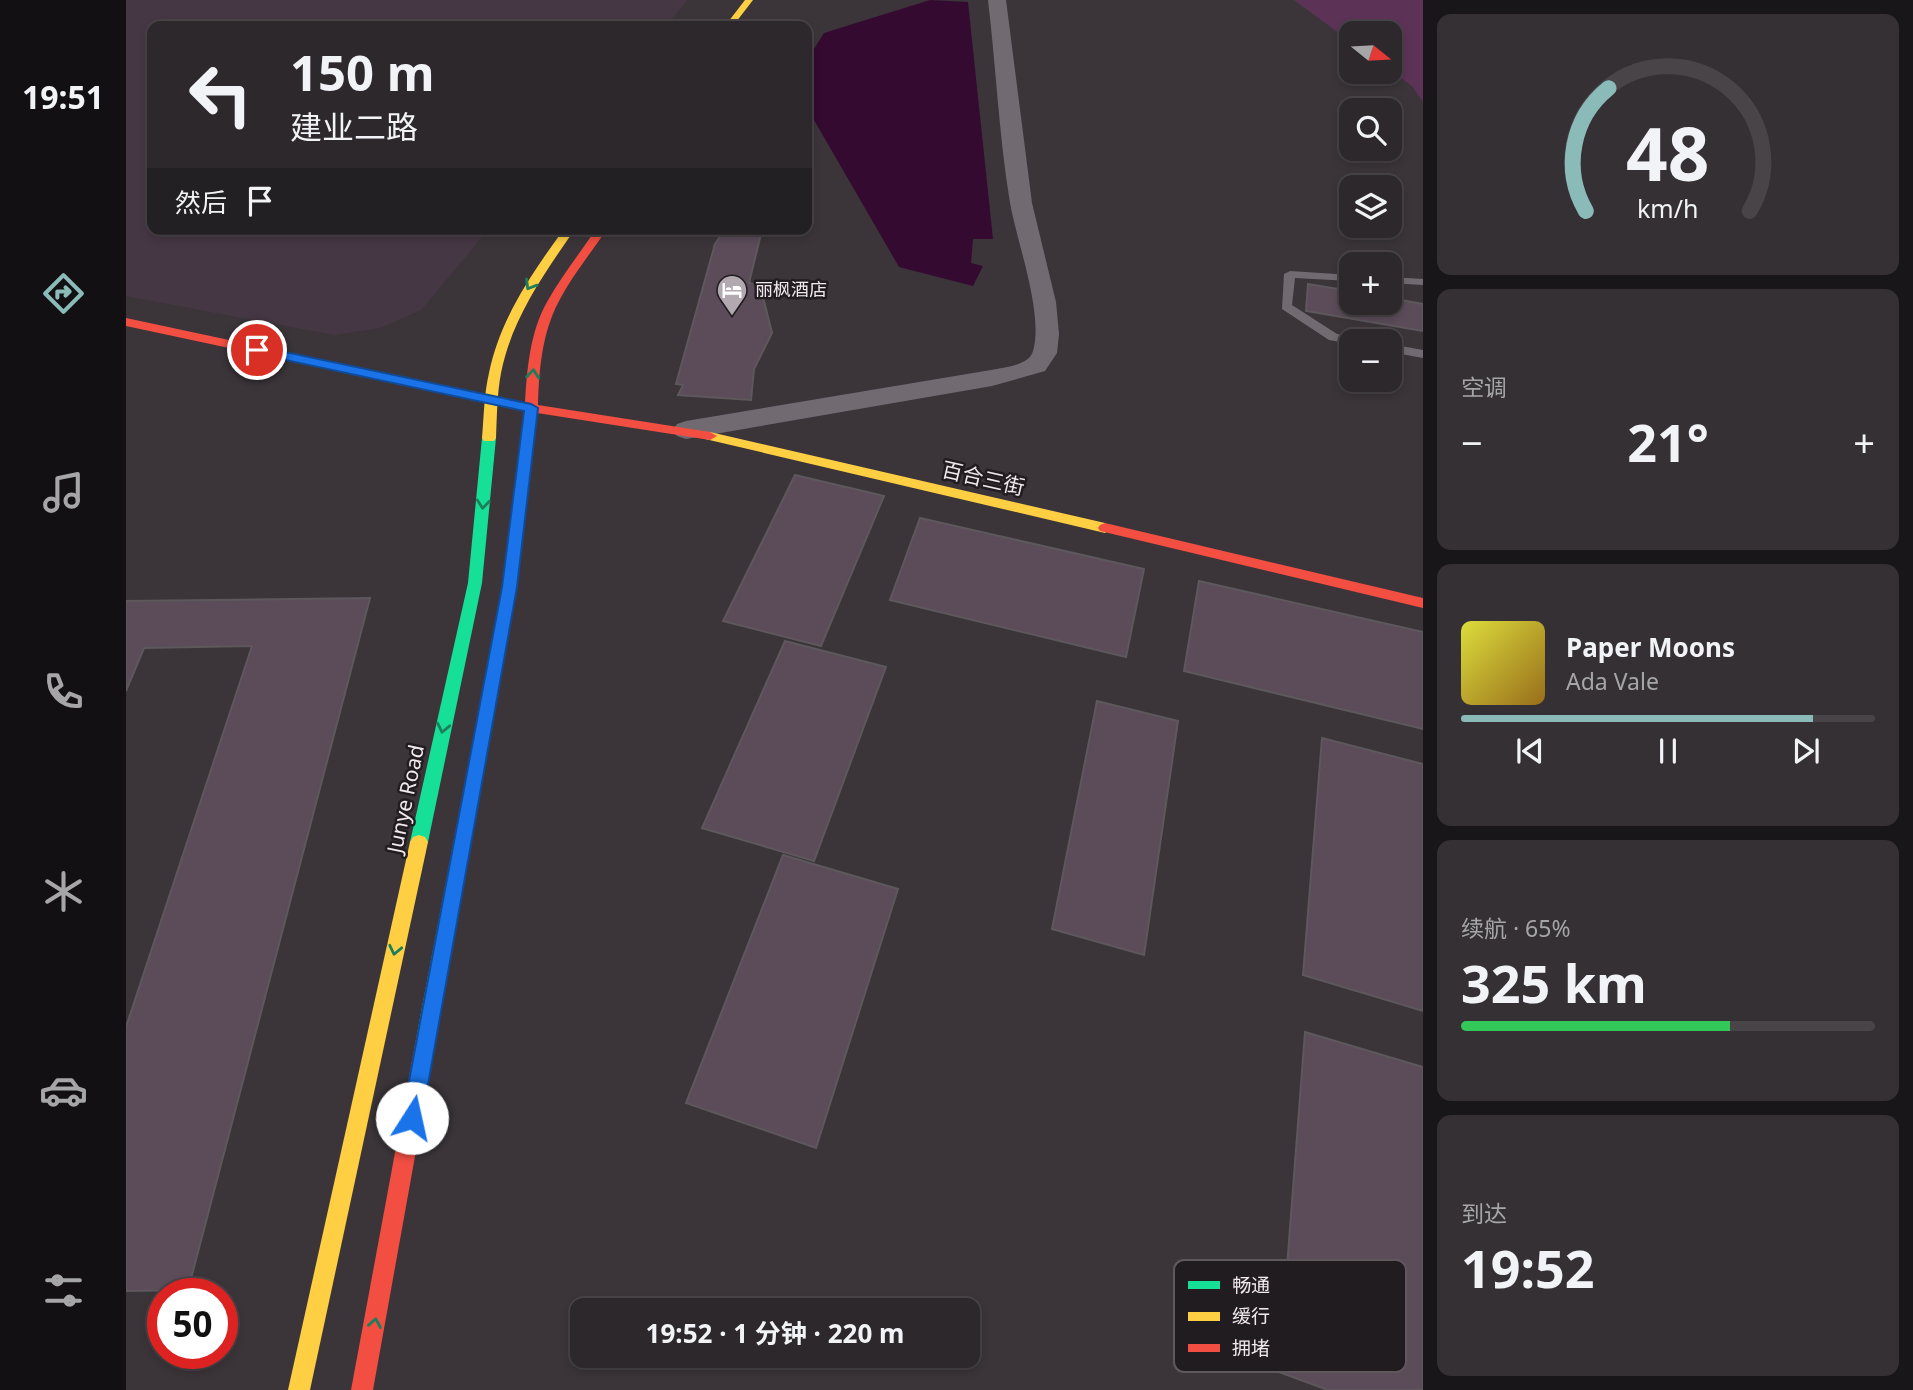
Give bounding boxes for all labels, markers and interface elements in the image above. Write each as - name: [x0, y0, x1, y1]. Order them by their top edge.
- north arrow: [1339, 21, 1402, 84]
- map controls: [1339, 21, 1402, 392]
- text: 150 m: [290, 39, 435, 105]
- icon: left: [175, 49, 266, 140]
- text: 19:51: [22, 75, 104, 118]
- button: search: [1339, 98, 1402, 161]
- text: 48: [1626, 103, 1710, 202]
- text: 建业二路: [290, 105, 418, 148]
- button: layers: [1339, 175, 1402, 238]
- icon: arrive: [241, 182, 279, 220]
- text: 然后: [175, 184, 227, 220]
- text: km/h: [1637, 190, 1699, 224]
- button: +: [1339, 252, 1402, 315]
- icon: directions: [39, 269, 88, 318]
- hotel icon: 丽枫酒店: [715, 273, 749, 317]
- one-way arrow: [526, 277, 539, 290]
- place label: 丽枫酒店: [755, 277, 827, 301]
- pin: [227, 320, 287, 380]
- button: −: [1339, 329, 1402, 392]
- icon: arrive: [238, 331, 276, 369]
- one-way arrow: [525, 368, 540, 379]
- text: 空调: [1461, 371, 1507, 403]
- text: 21°: [1627, 406, 1709, 477]
- text: −: [1461, 416, 1483, 468]
- text: +: [1853, 416, 1875, 468]
- street label: 百合三街: [939, 455, 1027, 501]
- icon: music: [39, 468, 88, 517]
- one-way arrow: [476, 499, 491, 510]
- text: Paper Moons: [1566, 629, 1735, 665]
- text: Ada Vale: [1566, 665, 1659, 697]
- icon: phone: [39, 667, 88, 716]
- one-way arrow: [437, 722, 452, 734]
- icon: previous: [1511, 732, 1549, 770]
- icon: pause: [1649, 732, 1687, 770]
- icon: next: [1787, 732, 1825, 770]
- street label: Junye Road: [379, 742, 430, 858]
- icon: climate: [39, 867, 88, 916]
- text: 续航 · 65%: [1461, 912, 1571, 944]
- one-way arrow: [388, 944, 403, 956]
- text: 325 km: [1461, 947, 1647, 1018]
- icon: car: [39, 1066, 88, 1115]
- position arrow: [375, 1081, 449, 1155]
- text: 到达: [1461, 1197, 1507, 1229]
- text: 19:52: [1461, 1232, 1595, 1303]
- legend: [1174, 1260, 1406, 1372]
- icon: filters: [39, 1266, 88, 1315]
- text: 畅通: [1232, 1272, 1270, 1298]
- speed limit sign: 50: [147, 1278, 238, 1369]
- text: 缓行: [1232, 1303, 1270, 1329]
- text: 19:52 · 1 分钟 · 220 m: [646, 1315, 904, 1351]
- one-way arrow: [366, 1317, 381, 1329]
- text: 拥堵: [1232, 1335, 1270, 1361]

